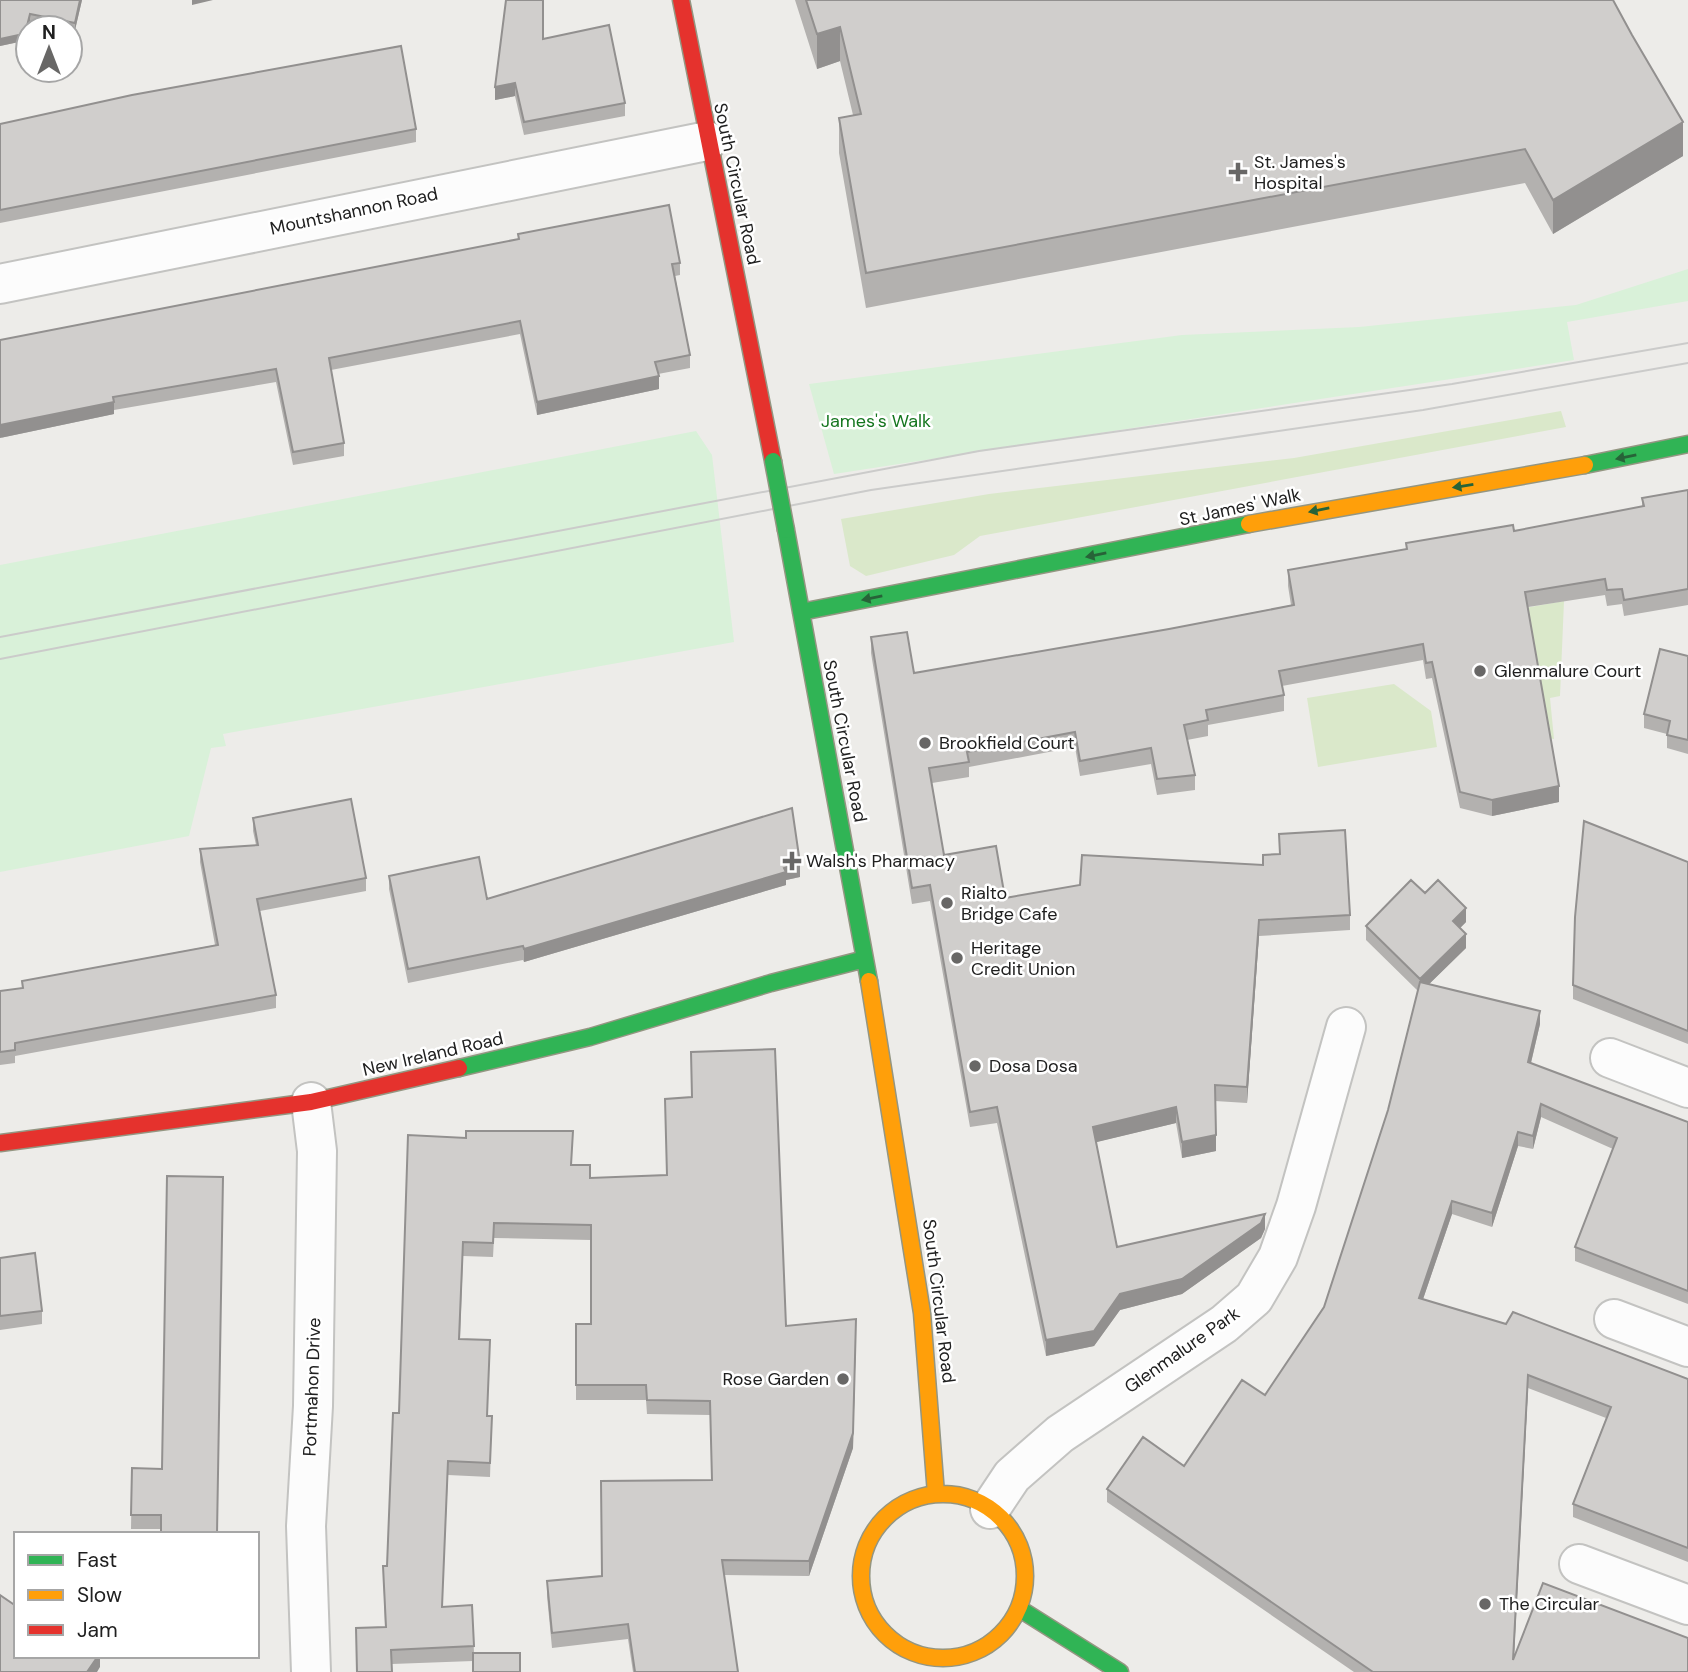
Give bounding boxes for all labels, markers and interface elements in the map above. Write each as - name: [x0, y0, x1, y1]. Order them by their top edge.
- north arrow: [14, 14, 84, 84]
- text: N: [42, 20, 56, 45]
- street label: South Circular Road: [708, 101, 766, 267]
- place label: St. James's Hospital: [1254, 150, 1346, 195]
- marker: St. James's Hospital: [1228, 162, 1248, 182]
- street label: Mountshannon Road: [268, 181, 440, 241]
- park label: James's Walk: [821, 409, 931, 433]
- one-way arrow: [1615, 451, 1637, 462]
- one-way arrow: [1452, 481, 1474, 492]
- street label: St James' Walk: [1177, 482, 1303, 532]
- one-way arrow: [1308, 505, 1330, 516]
- one-way arrow: [1085, 550, 1107, 561]
- one-way arrow: [861, 593, 883, 604]
- street label: South Circular Road: [817, 658, 873, 824]
- place label: Glenmalure Court: [1494, 659, 1641, 683]
- marker: Glenmalure Court: [1472, 663, 1488, 679]
- place label: Brookfield Court: [939, 731, 1075, 755]
- marker: Brookfield Court: [917, 735, 933, 751]
- place label: Walsh's Pharmacy: [806, 849, 955, 873]
- marker: Walsh's Pharmacy: [784, 853, 800, 869]
- place label: Rialto Bridge Cafe: [961, 881, 1058, 926]
- marker: Rialto Bridge Cafe: [939, 895, 955, 911]
- place label: Heritage Credit Union: [971, 936, 1075, 981]
- marker: Heritage Credit Union: [949, 950, 965, 966]
- street label: New Ireland Road: [360, 1026, 506, 1082]
- place label: Dosa Dosa: [989, 1054, 1078, 1078]
- marker: Dosa Dosa: [967, 1058, 983, 1074]
- street label: South Circular Road: [917, 1218, 961, 1384]
- street label: Glenmalure Park: [1120, 1301, 1244, 1399]
- street label: Portmahon Drive: [298, 1317, 326, 1457]
- place label: Rose Garden: [723, 1367, 829, 1391]
- marker: Rose Garden: [835, 1371, 851, 1387]
- legend: [14, 1532, 259, 1658]
- text: Fast: [77, 1546, 117, 1574]
- text: Slow: [77, 1581, 122, 1609]
- place label: The Circular: [1499, 1592, 1599, 1616]
- marker: The Circular: [1477, 1596, 1493, 1612]
- text: Jam: [77, 1616, 118, 1644]

